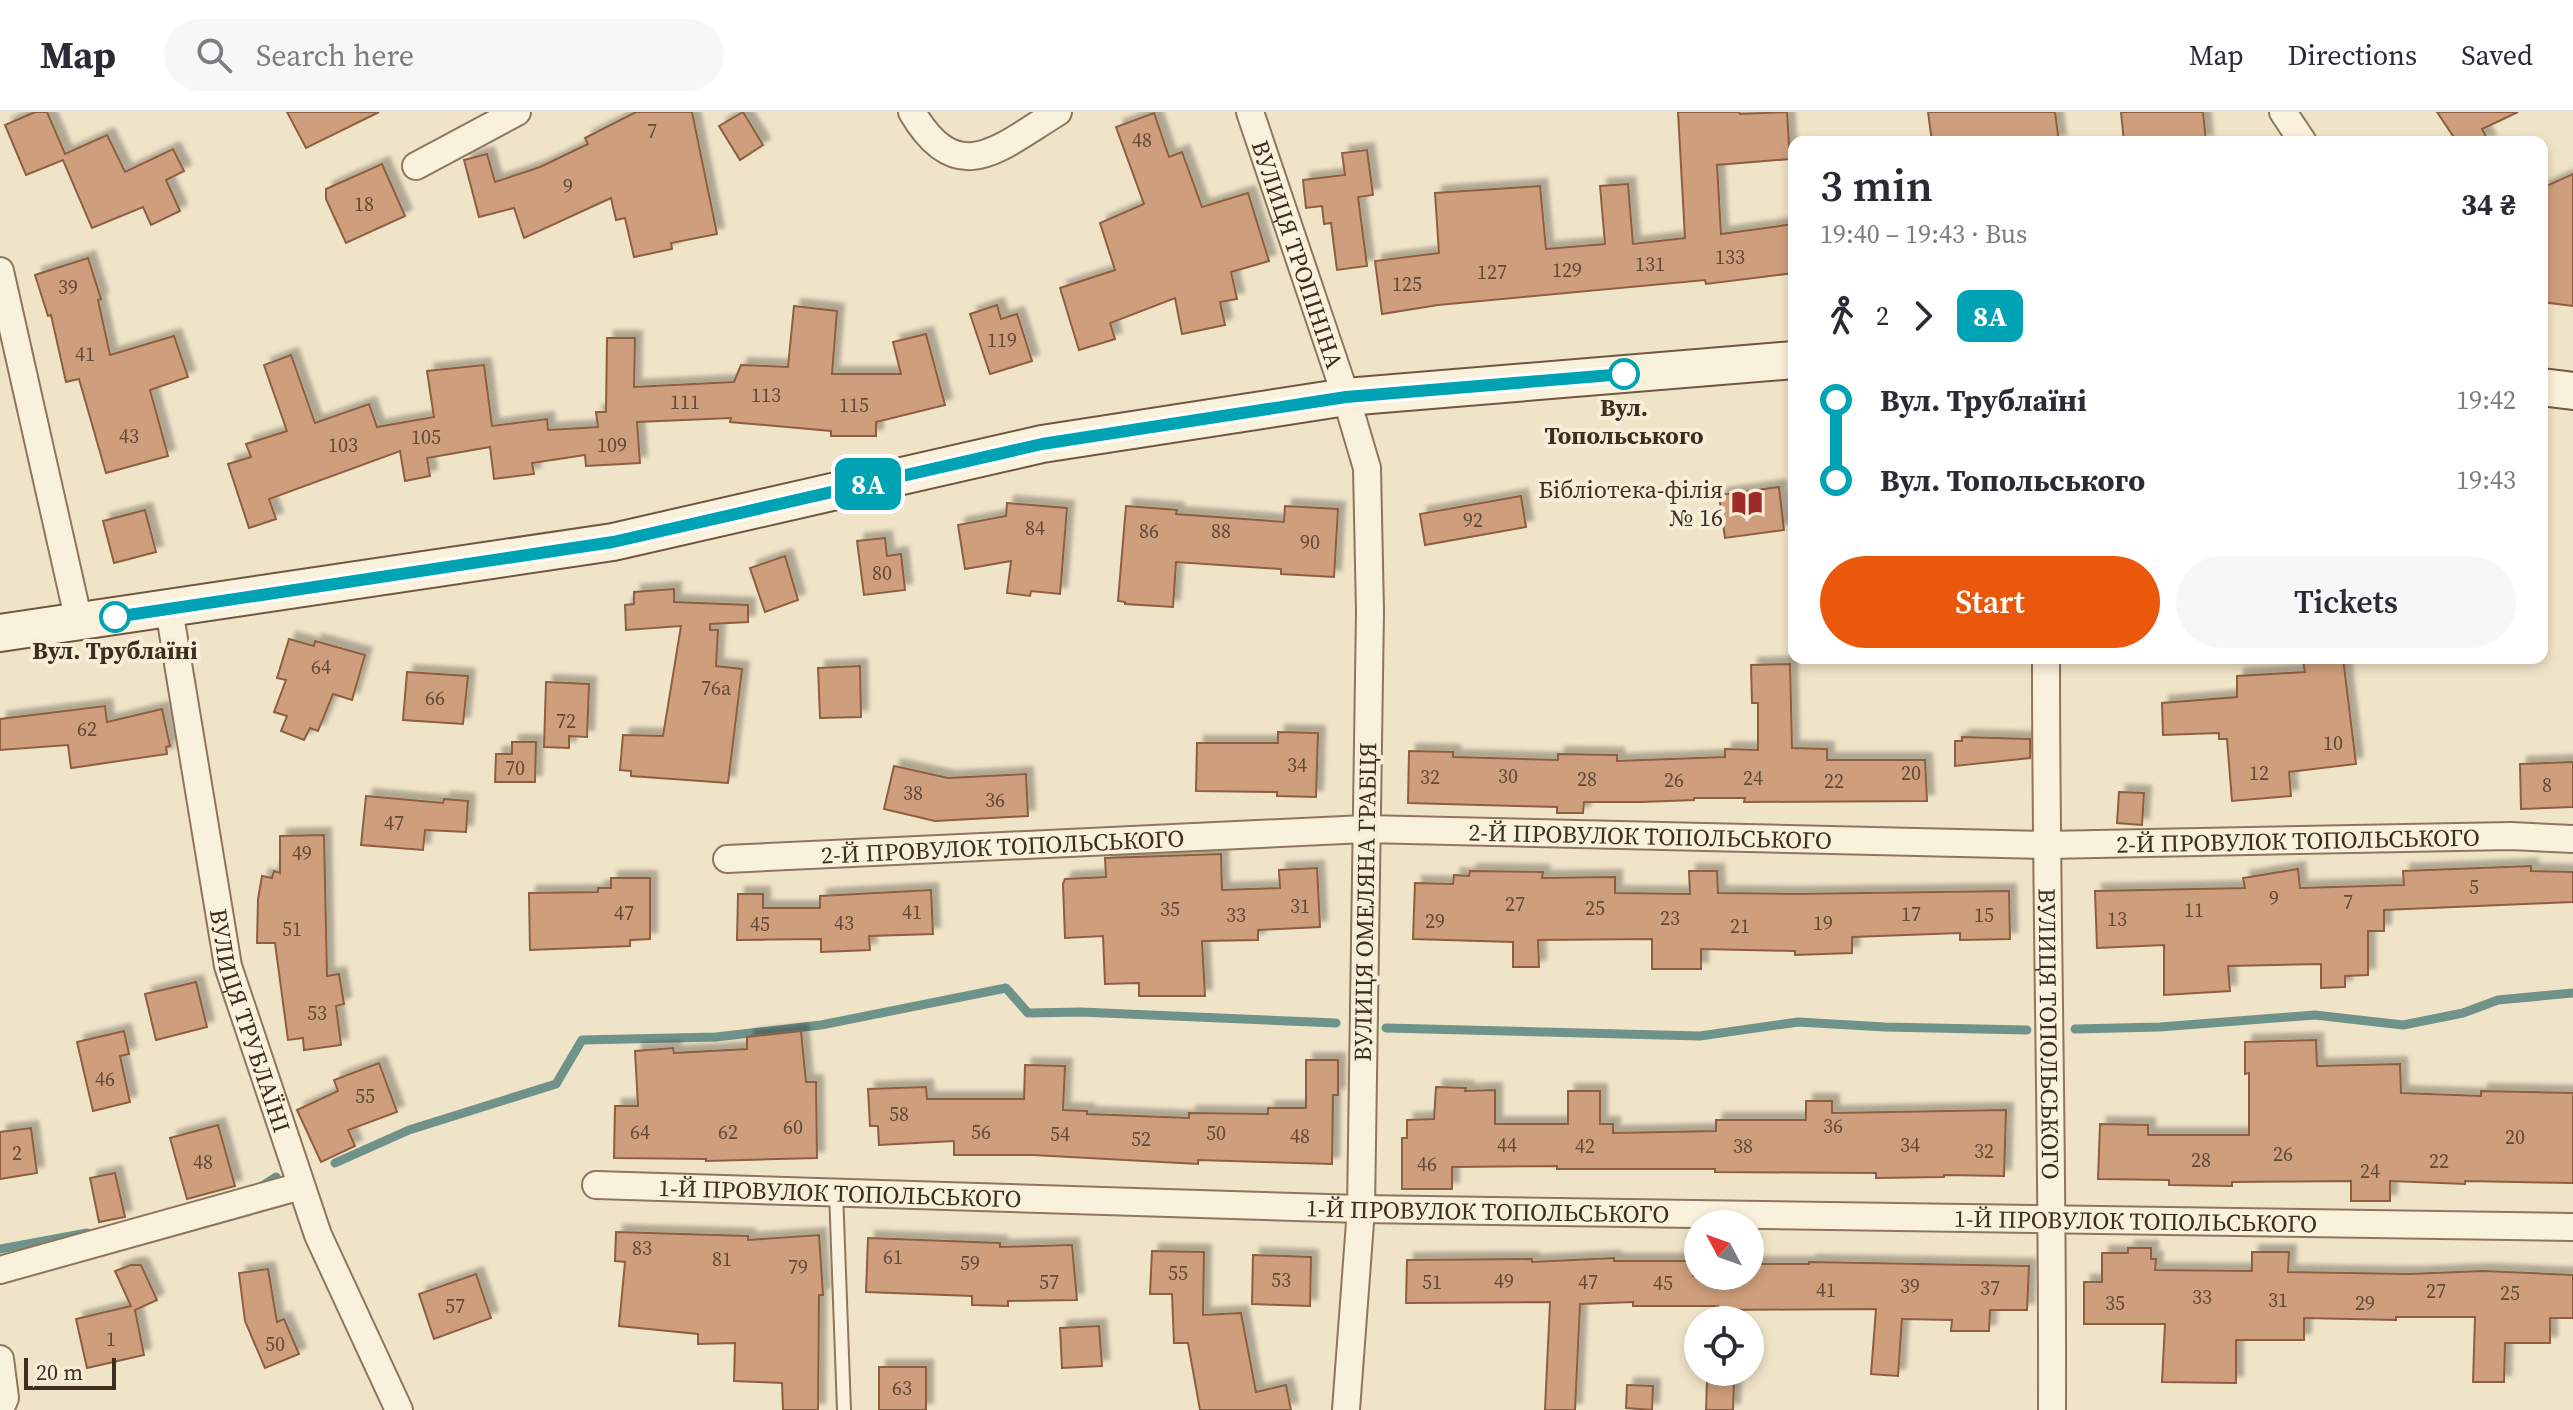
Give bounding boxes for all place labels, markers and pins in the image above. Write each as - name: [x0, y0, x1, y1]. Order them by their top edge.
- marker: Вул. Топольського: [1609, 359, 1639, 389]
- place label: Вул. Топольського: [1544, 391, 1704, 452]
- place label: Бібліотека-філія № 16: [1538, 473, 1723, 534]
- library icon: Бібліотека-філія № 16: [1730, 486, 1764, 520]
- marker: Вул. Трублаїні: [100, 602, 130, 632]
- place label: Вул. Трублаїні: [32, 634, 198, 667]

